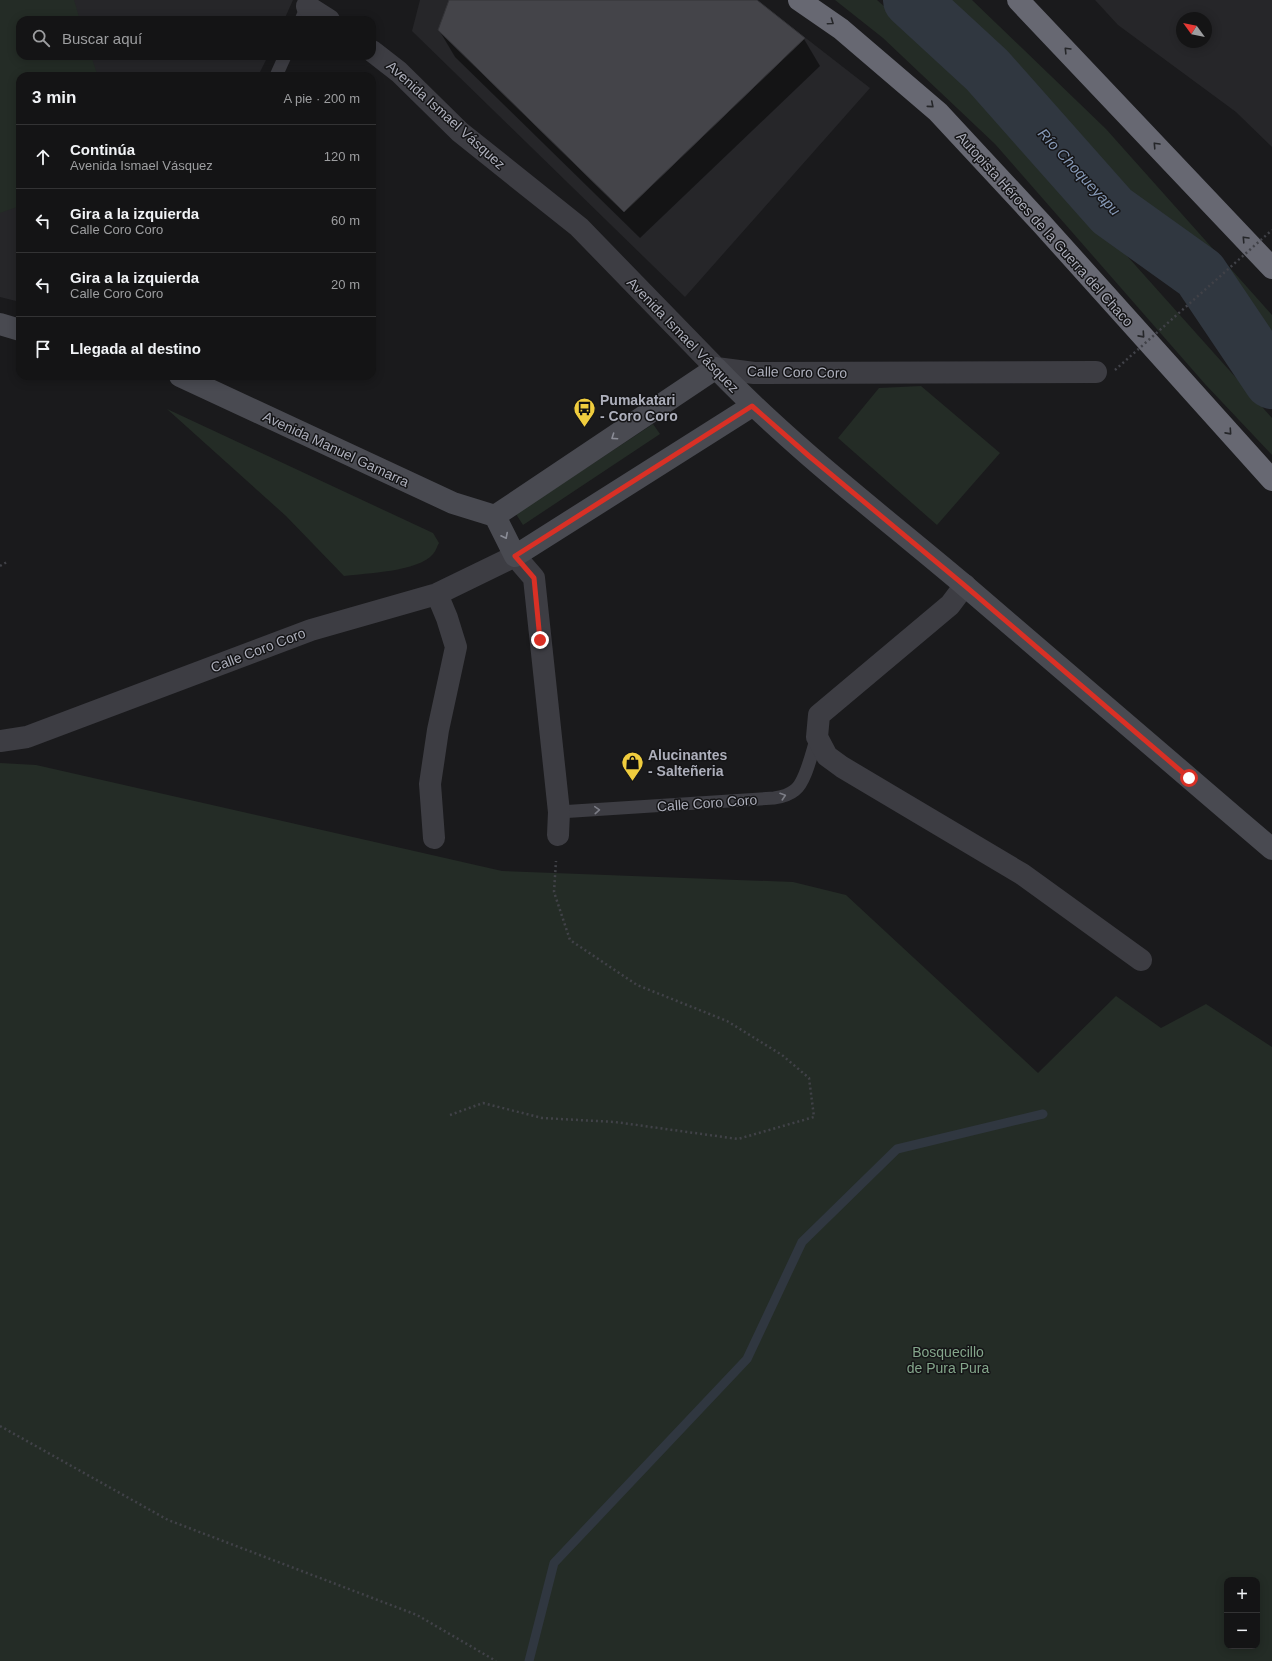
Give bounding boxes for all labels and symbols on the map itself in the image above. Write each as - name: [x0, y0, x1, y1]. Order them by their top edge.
- north arrow: [1176, 12, 1212, 48]
- one-way arrow: [827, 17, 834, 25]
- one-way arrow: [1064, 47, 1072, 55]
- street label: Avenida Ismael Vásquez: [383, 58, 509, 172]
- one-way arrow: [926, 101, 933, 108]
- water label: Río Choqueyapu: [1035, 125, 1124, 219]
- street label: Autopista Héroes de la Guerra del Chaco: [953, 129, 1137, 330]
- one-way arrow: [1153, 142, 1161, 150]
- one-way arrow: [1243, 237, 1250, 244]
- street label: Avenida Ismael Vásquez: [624, 274, 742, 396]
- one-way arrow: [1137, 330, 1144, 338]
- street label: Calle Coro Coro: [747, 363, 848, 381]
- place label: Pumakatari - Coro Coro: [600, 392, 678, 424]
- bus stop icon: Pumakatari - Coro Coro: [572, 395, 598, 428]
- street label: Avenida Manuel Gamarra: [260, 408, 412, 490]
- one-way arrow: [1224, 427, 1231, 434]
- one-way arrow: [611, 432, 618, 440]
- one-way arrow: [500, 532, 508, 539]
- street label: Calle Coro Coro: [208, 624, 308, 675]
- route end: [531, 631, 549, 649]
- place label: Alucinantes - Salteñeria: [648, 747, 728, 779]
- shop icon: Alucinantes - Salteñeria: [620, 750, 646, 783]
- route start: [1180, 769, 1198, 787]
- street label: Calle Coro Coro: [656, 792, 758, 814]
- one-way arrow: [779, 792, 786, 801]
- one-way arrow: [594, 805, 600, 814]
- park label: Bosquecillo de Pura Pura: [907, 1344, 989, 1376]

